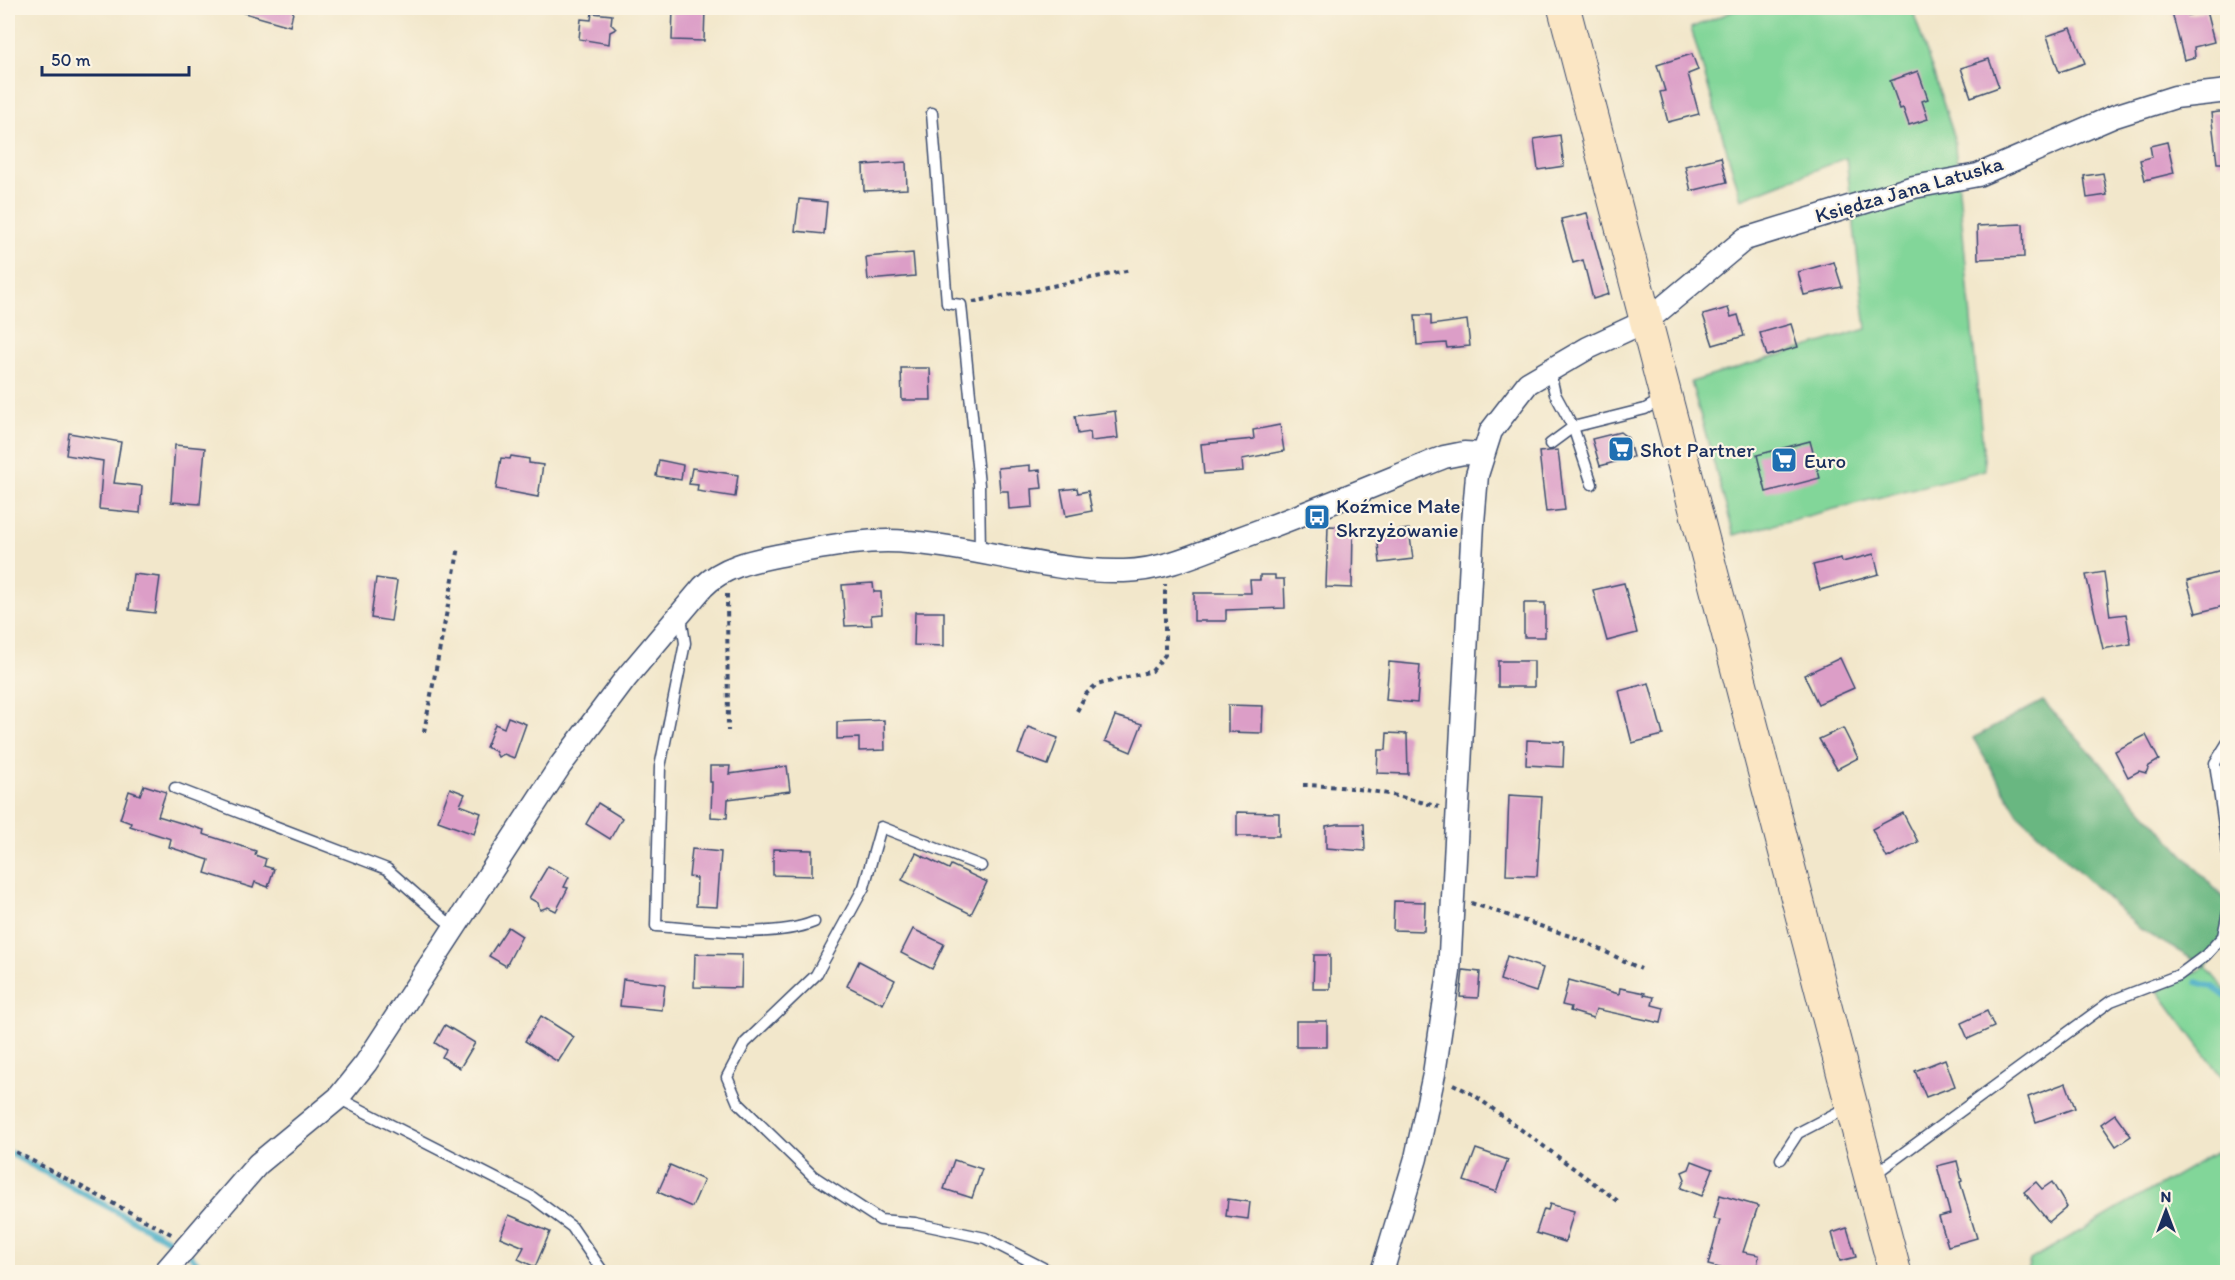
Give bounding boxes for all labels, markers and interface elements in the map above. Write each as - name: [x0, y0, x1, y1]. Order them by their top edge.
- scale bar: [42, 39, 189, 77]
- text: 50 m: [51, 49, 91, 71]
- street label: Księdza Jana Latuska: [1812, 150, 2006, 228]
- supermarket icon: Shot Partner: [1606, 434, 1636, 464]
- place label: Shot Partner: [1640, 437, 1755, 462]
- supermarket icon: Euro: [1769, 445, 1799, 475]
- place label: Euro: [1804, 448, 1846, 473]
- place label: Koźmice Małe Skrzyżowanie: [1336, 493, 1460, 542]
- bus stop icon: Koźmice Małe Skrzyżowanie: [1302, 502, 1332, 532]
- north arrow: [2136, 1181, 2196, 1241]
- text: N: [2161, 1187, 2171, 1206]

